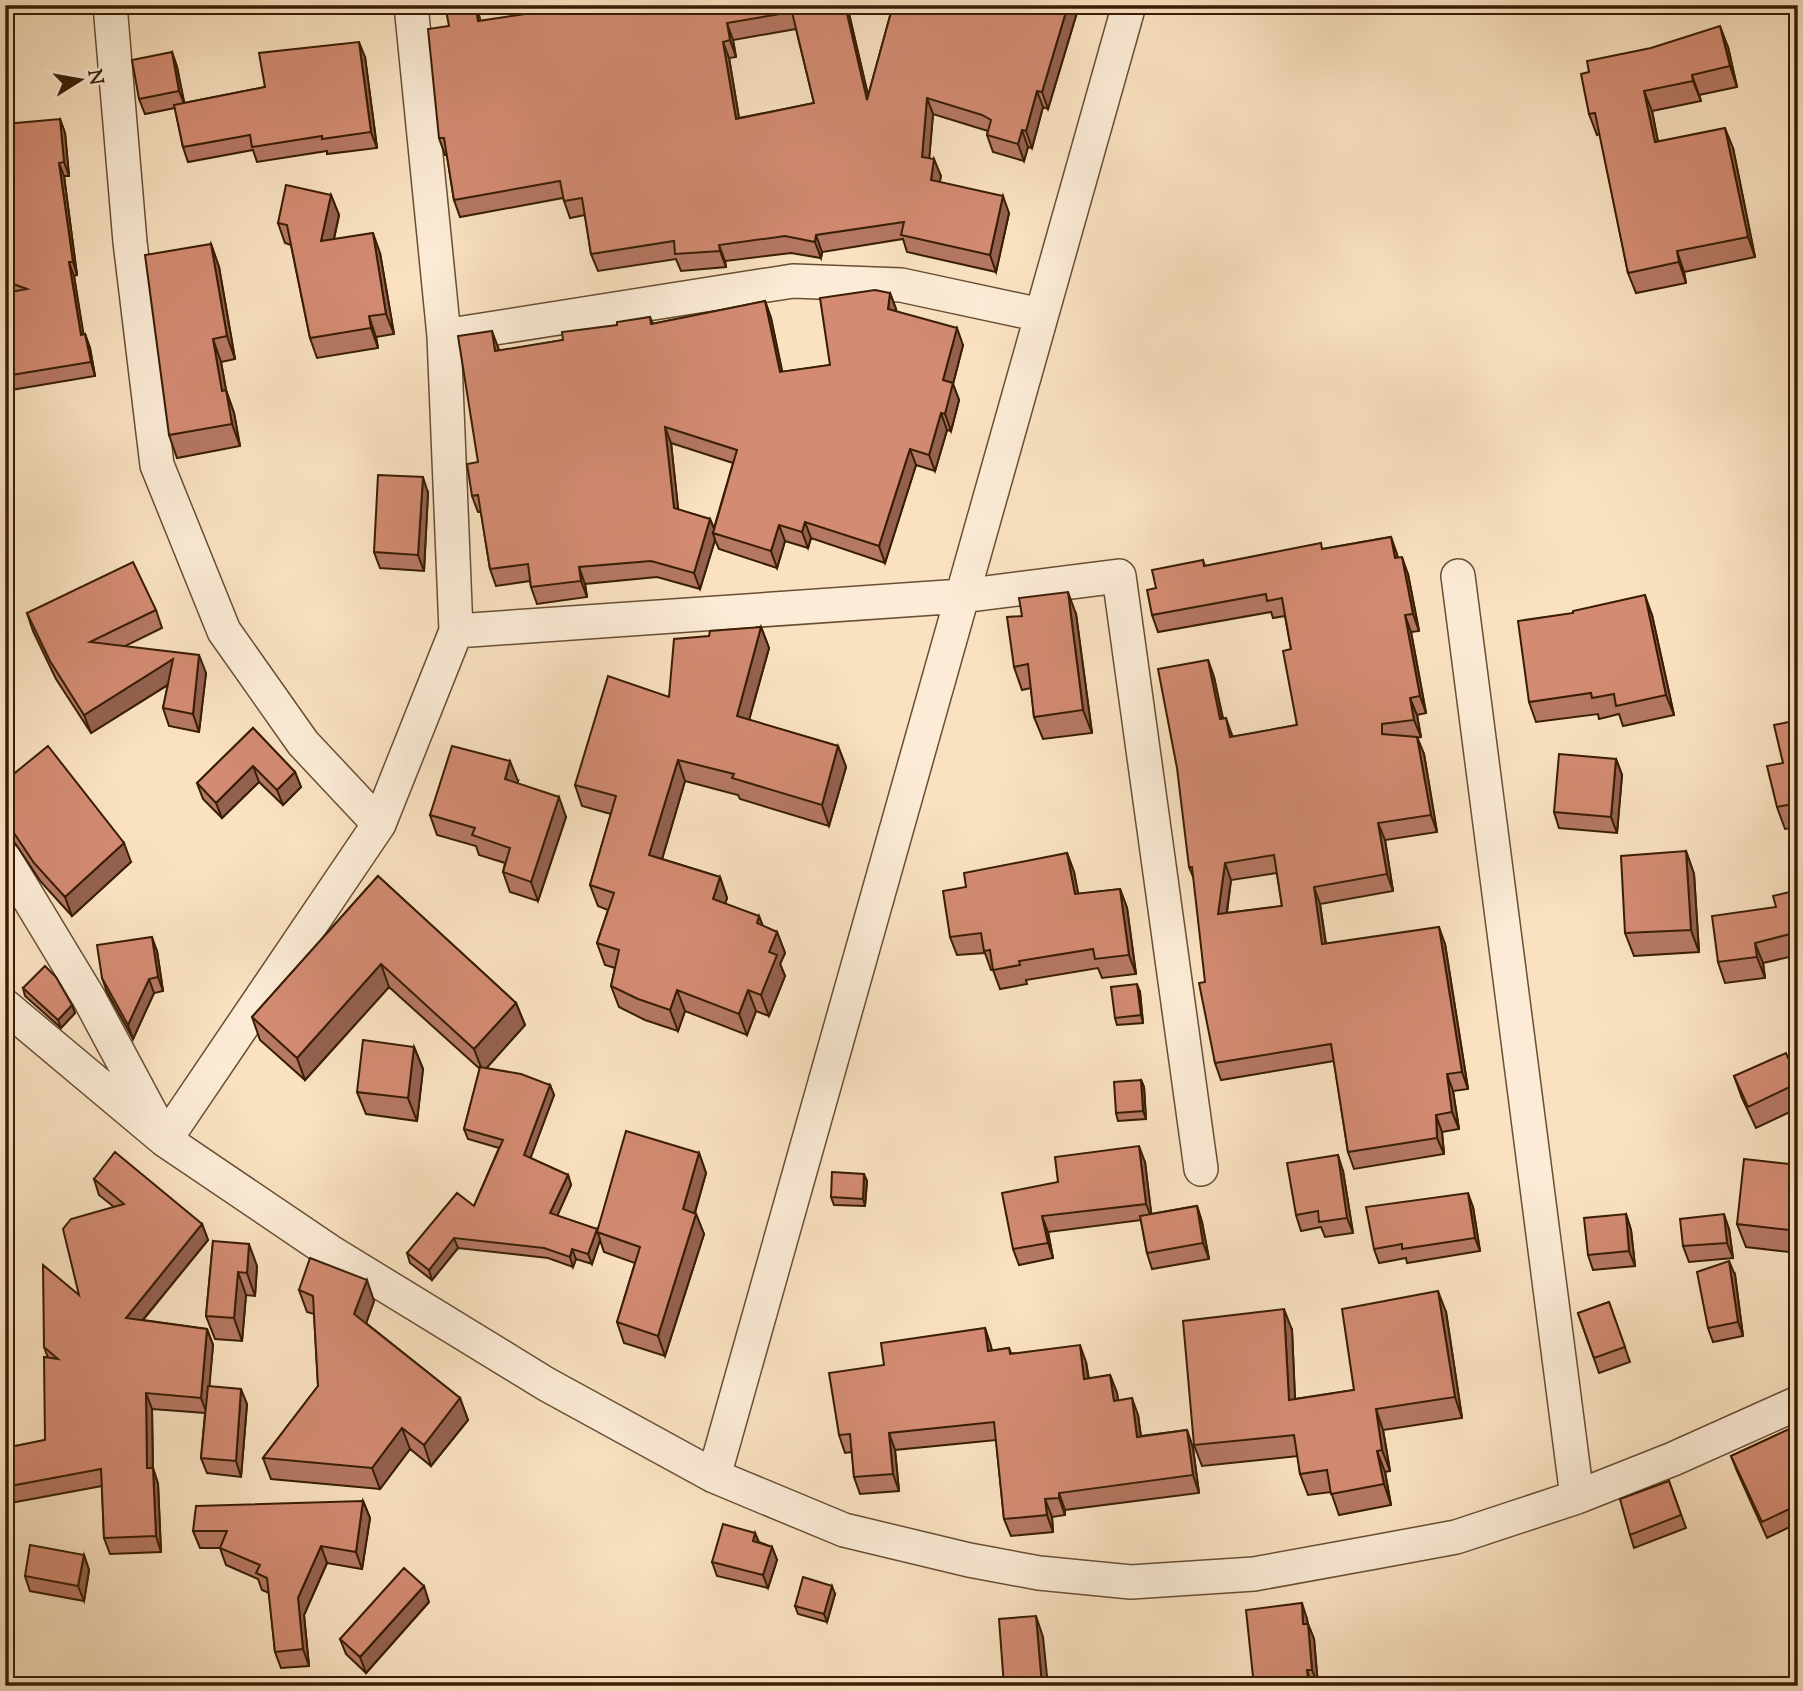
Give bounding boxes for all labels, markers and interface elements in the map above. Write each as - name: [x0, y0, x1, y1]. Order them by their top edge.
- north arrow: [46, 46, 116, 116]
- text: N: [80, 67, 109, 87]

